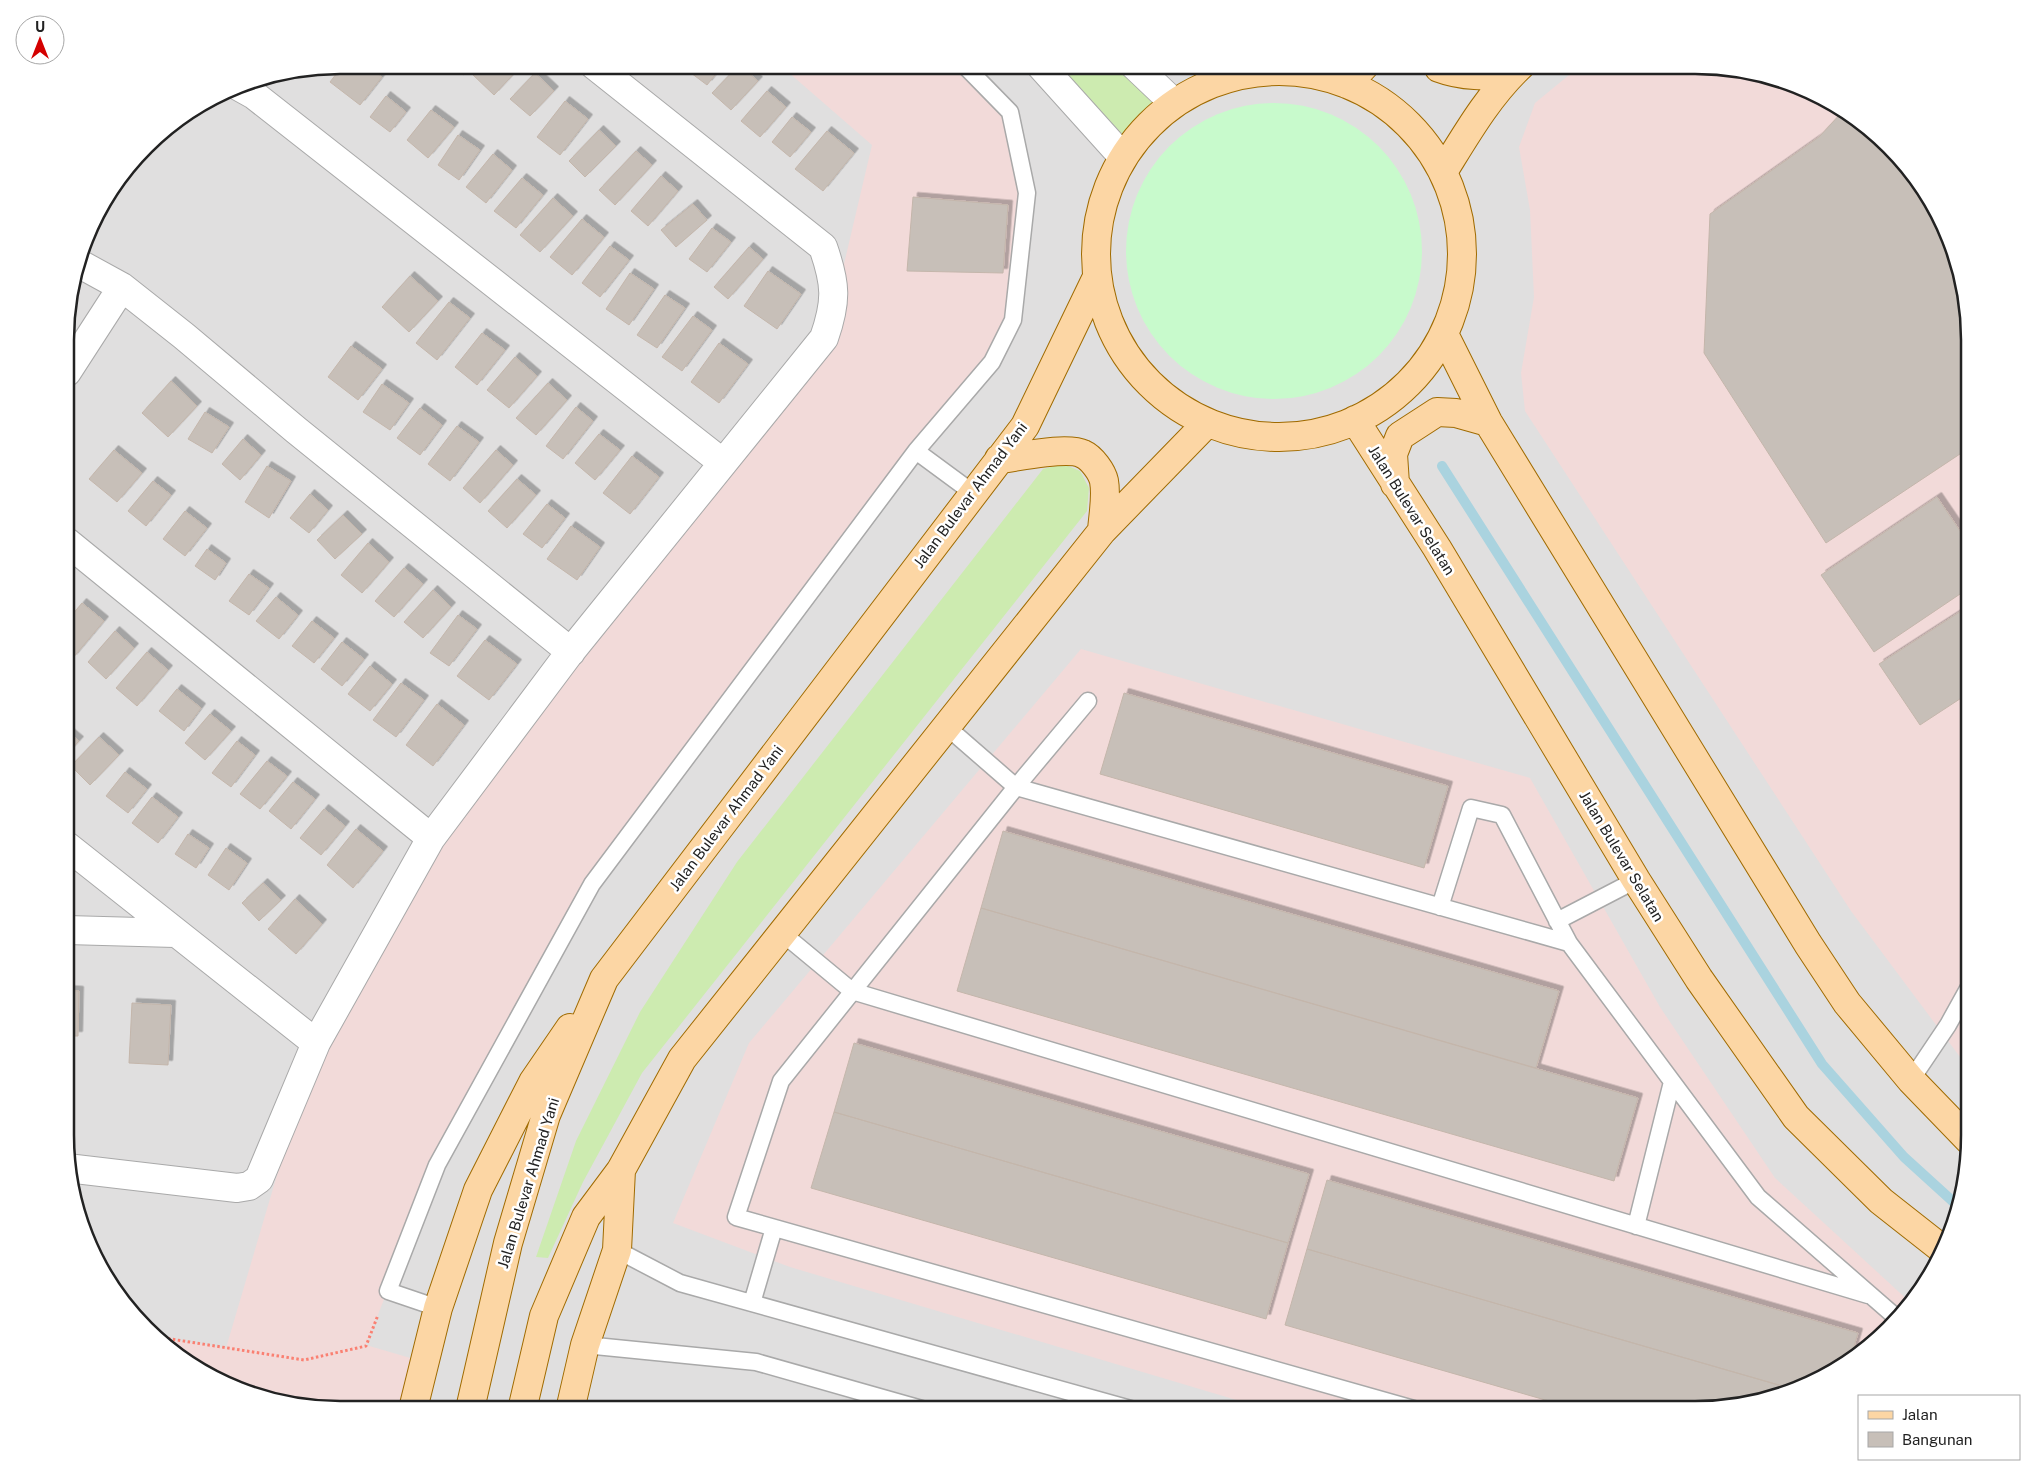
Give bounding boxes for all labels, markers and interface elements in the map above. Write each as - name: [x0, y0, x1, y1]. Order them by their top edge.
- north arrow: [15, 15, 65, 65]
- text: U: [35, 19, 45, 35]
- street label: Jalan Bulevar Ahmad Yani: [910, 419, 1030, 571]
- street label: Jalan Bulevar Selatan: [1365, 442, 1459, 578]
- street label: Jalan Bulevar Ahmad Yani: [666, 742, 786, 894]
- street label: Jalan Bulevar Selatan: [1576, 788, 1668, 924]
- street label: Jalan Bulevar Ahmad Yani: [494, 1096, 562, 1270]
- legend: [1858, 1395, 2020, 1460]
- text: Jalan: [1902, 1406, 1938, 1423]
- text: Bangunan: [1902, 1431, 1973, 1448]

